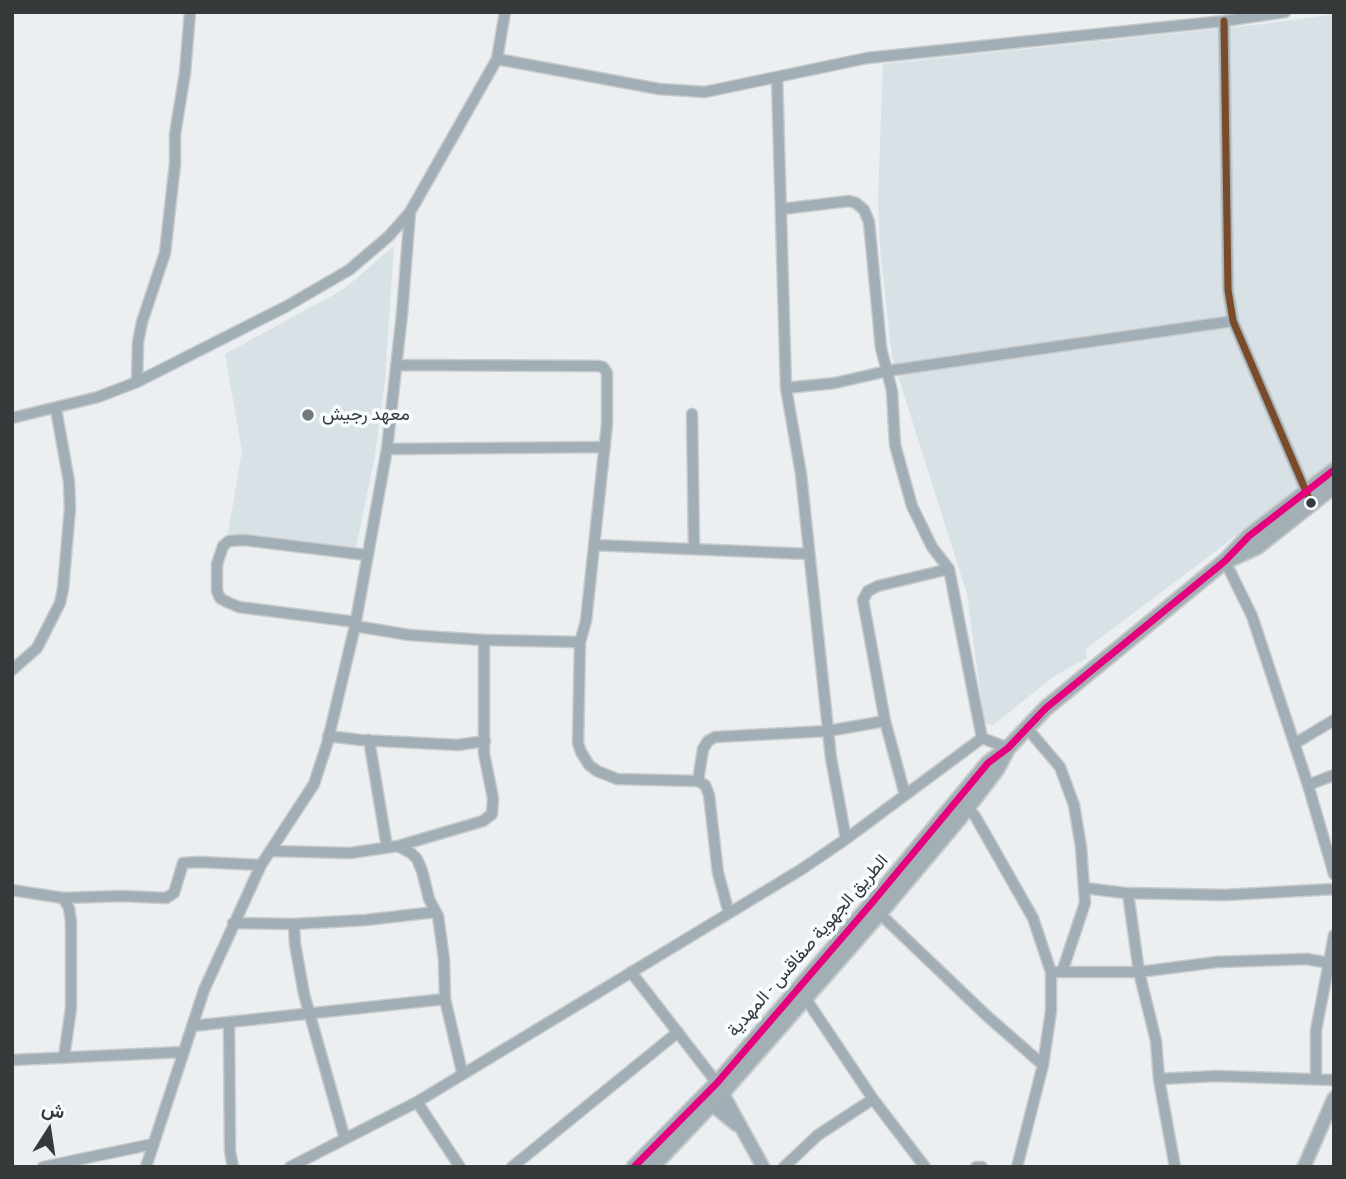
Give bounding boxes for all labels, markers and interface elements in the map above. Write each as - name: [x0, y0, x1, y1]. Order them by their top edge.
- place label: معهد رجيش: [322, 404, 410, 426]
- marker: معهد رجيش: [300, 407, 316, 423]
- unlabelled marker: [1304, 496, 1318, 510]
- street label: الطريق الجهوية صفاقس - المهدية: [723, 850, 893, 1042]
- north arrow: [14, 1095, 84, 1165]
- text: ش: [40, 1095, 67, 1124]

